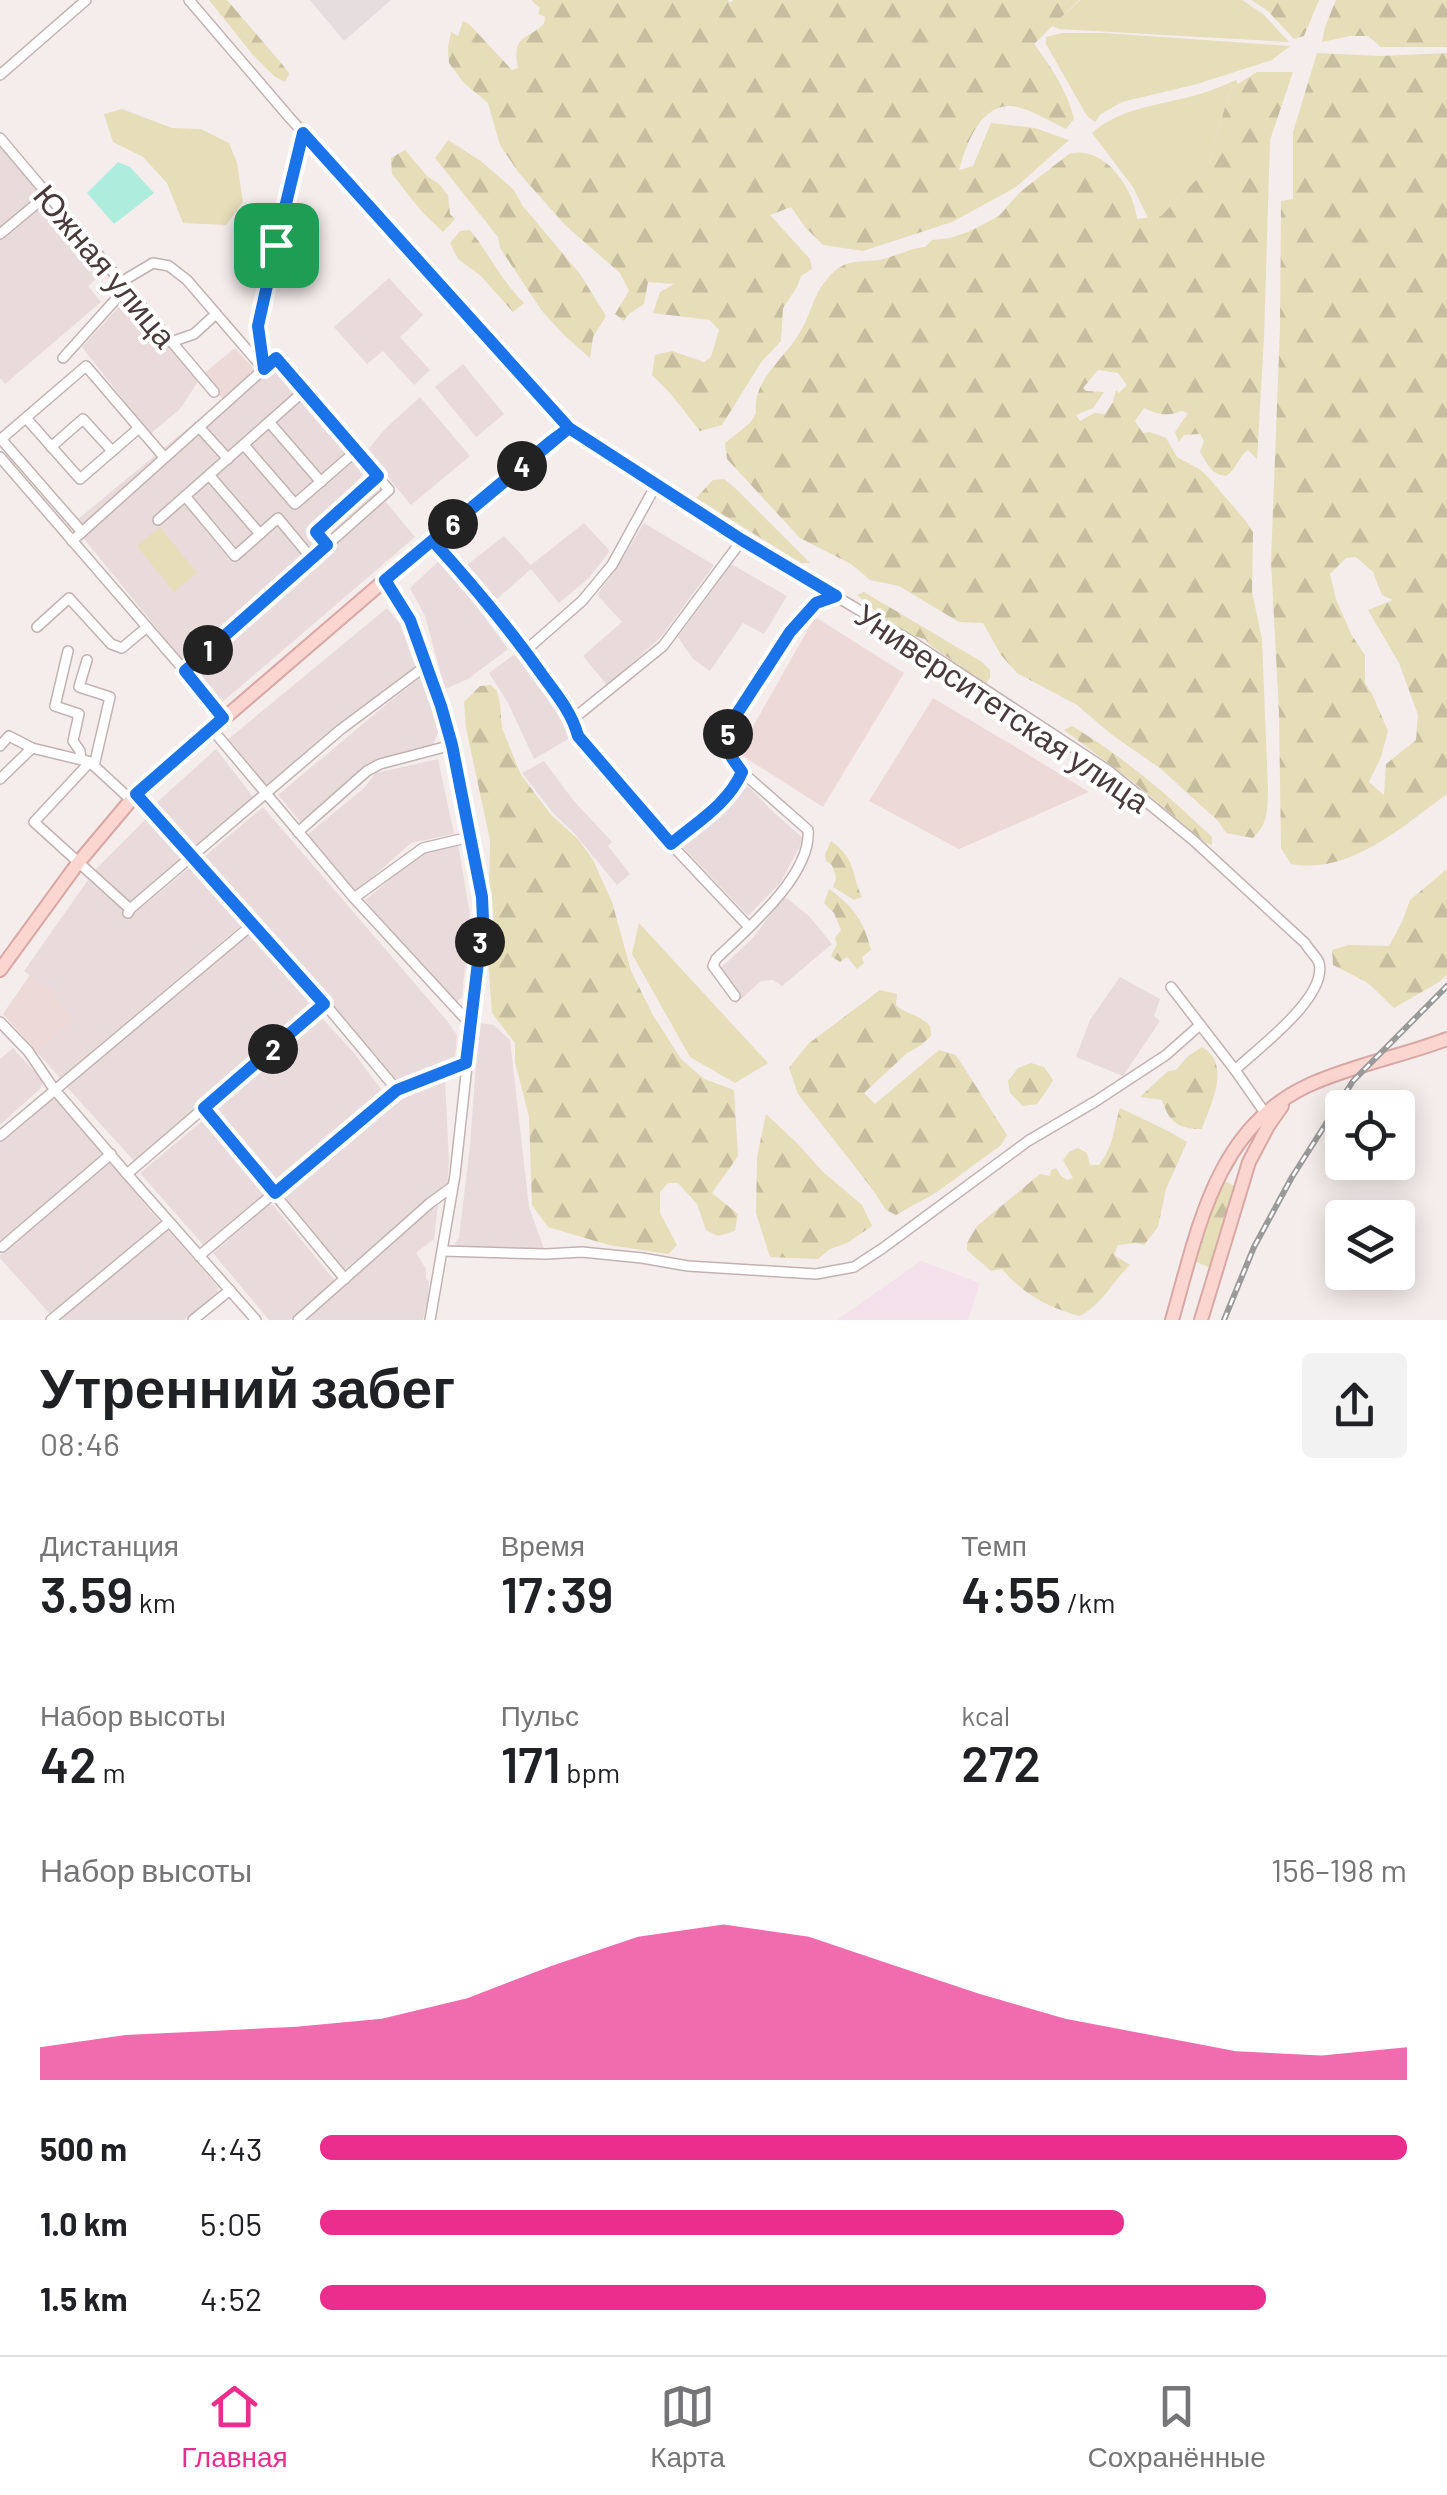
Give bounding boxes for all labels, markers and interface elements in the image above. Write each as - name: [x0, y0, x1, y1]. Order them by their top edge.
- street label: Южная улица: [26, 176, 185, 355]
- pin: [234, 203, 319, 288]
- icon: arrive: [249, 218, 304, 273]
- pin: 4: [497, 441, 547, 491]
- text: 4: [514, 449, 530, 483]
- pin: 6: [428, 499, 478, 549]
- text: 6: [445, 507, 461, 541]
- street label: Университетская улица: [848, 594, 1157, 820]
- pin: 1: [183, 625, 233, 675]
- text: 1: [203, 633, 213, 667]
- pin: 5: [703, 709, 753, 759]
- text: 5: [720, 717, 736, 751]
- pin: 3: [455, 917, 505, 967]
- text: 3: [472, 925, 488, 959]
- pin: 2: [248, 1024, 298, 1074]
- text: 2: [265, 1032, 281, 1066]
- map controls: [1325, 1090, 1415, 1290]
- button: locate: [1325, 1090, 1415, 1180]
- button: layers: [1325, 1200, 1415, 1290]
- text: Утренний забег: [40, 1353, 455, 1419]
- button: share: [1302, 1353, 1407, 1458]
- text: 08:46: [40, 1424, 120, 1462]
- text: Дистанция: [40, 1528, 179, 1562]
- text: Время: [501, 1528, 585, 1562]
- text: Темп: [961, 1528, 1027, 1562]
- text: 3.59: [40, 1563, 133, 1623]
- text: 17:39: [501, 1563, 613, 1623]
- text: 4:55: [961, 1563, 1061, 1623]
- text: km: [133, 1585, 176, 1619]
- text: /km: [1061, 1585, 1115, 1619]
- text: Набор высоты: [40, 1698, 226, 1732]
- text: Пульс: [501, 1698, 579, 1732]
- text: kcal: [961, 1698, 1010, 1732]
- text: 272: [961, 1732, 1041, 1792]
- text: 42: [40, 1733, 97, 1793]
- text: 171: [501, 1733, 561, 1793]
- text: m: [97, 1755, 126, 1789]
- text: bpm: [561, 1755, 620, 1789]
- text: Набор высоты: [40, 1850, 252, 1888]
- text: 156–198 m: [1271, 1850, 1407, 1888]
- text: 500 m: [40, 2129, 127, 2167]
- text: 4:43: [200, 2129, 263, 2167]
- text: 1.0 km: [40, 2204, 128, 2242]
- text: 5:05: [200, 2204, 262, 2242]
- text: 1.5 km: [40, 2279, 127, 2317]
- text: 4:52: [200, 2279, 262, 2317]
- tab: Главная: [181, 2379, 288, 2474]
- tab: Карта: [650, 2379, 725, 2474]
- tab: Сохранённые: [1088, 2379, 1266, 2474]

